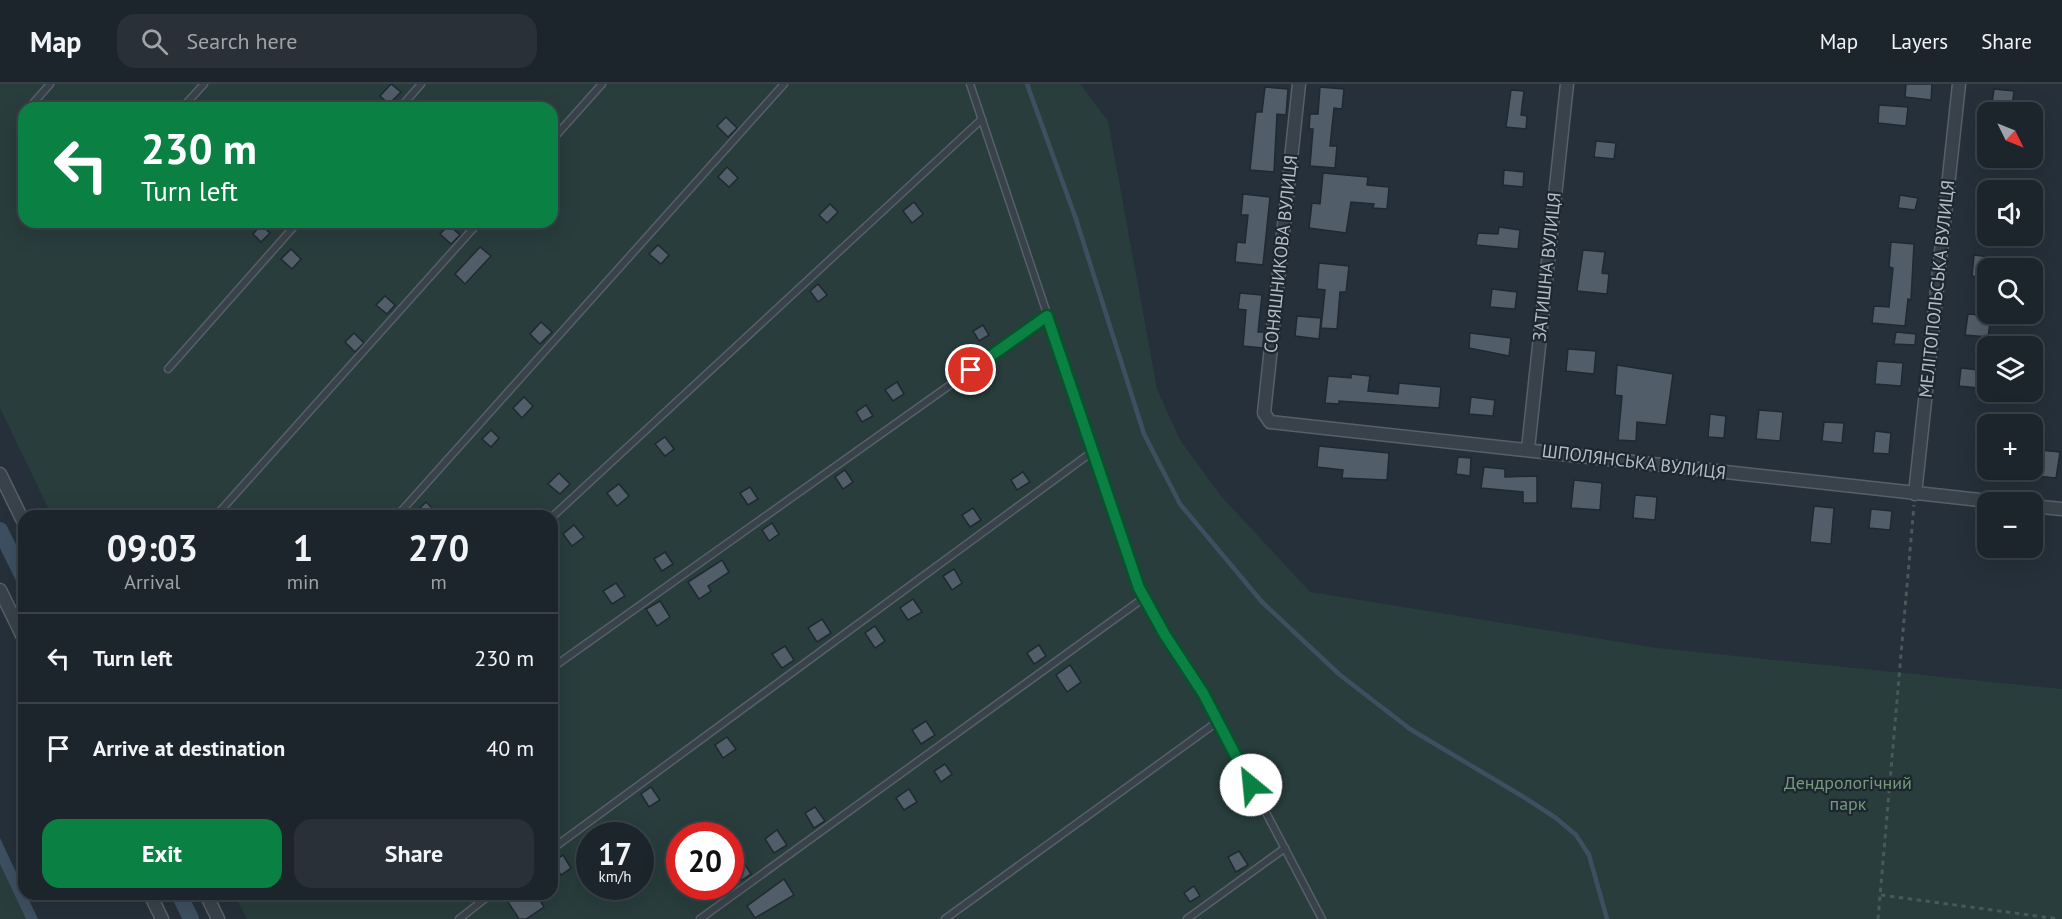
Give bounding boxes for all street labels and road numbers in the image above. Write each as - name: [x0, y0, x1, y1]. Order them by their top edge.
- street label: СОНЯШНИКОВА ВУЛИЦЯ: [1259, 154, 1302, 354]
- street label: МЕЛІТОПОЛЬСЬКА ВУЛИЦЯ: [1914, 179, 1959, 399]
- street label: ЗАТИШНА ВУЛИЦЯ: [1527, 191, 1566, 343]
- street label: ШПОЛЯНСЬКА ВУЛИЦЯ: [1541, 439, 1727, 484]

